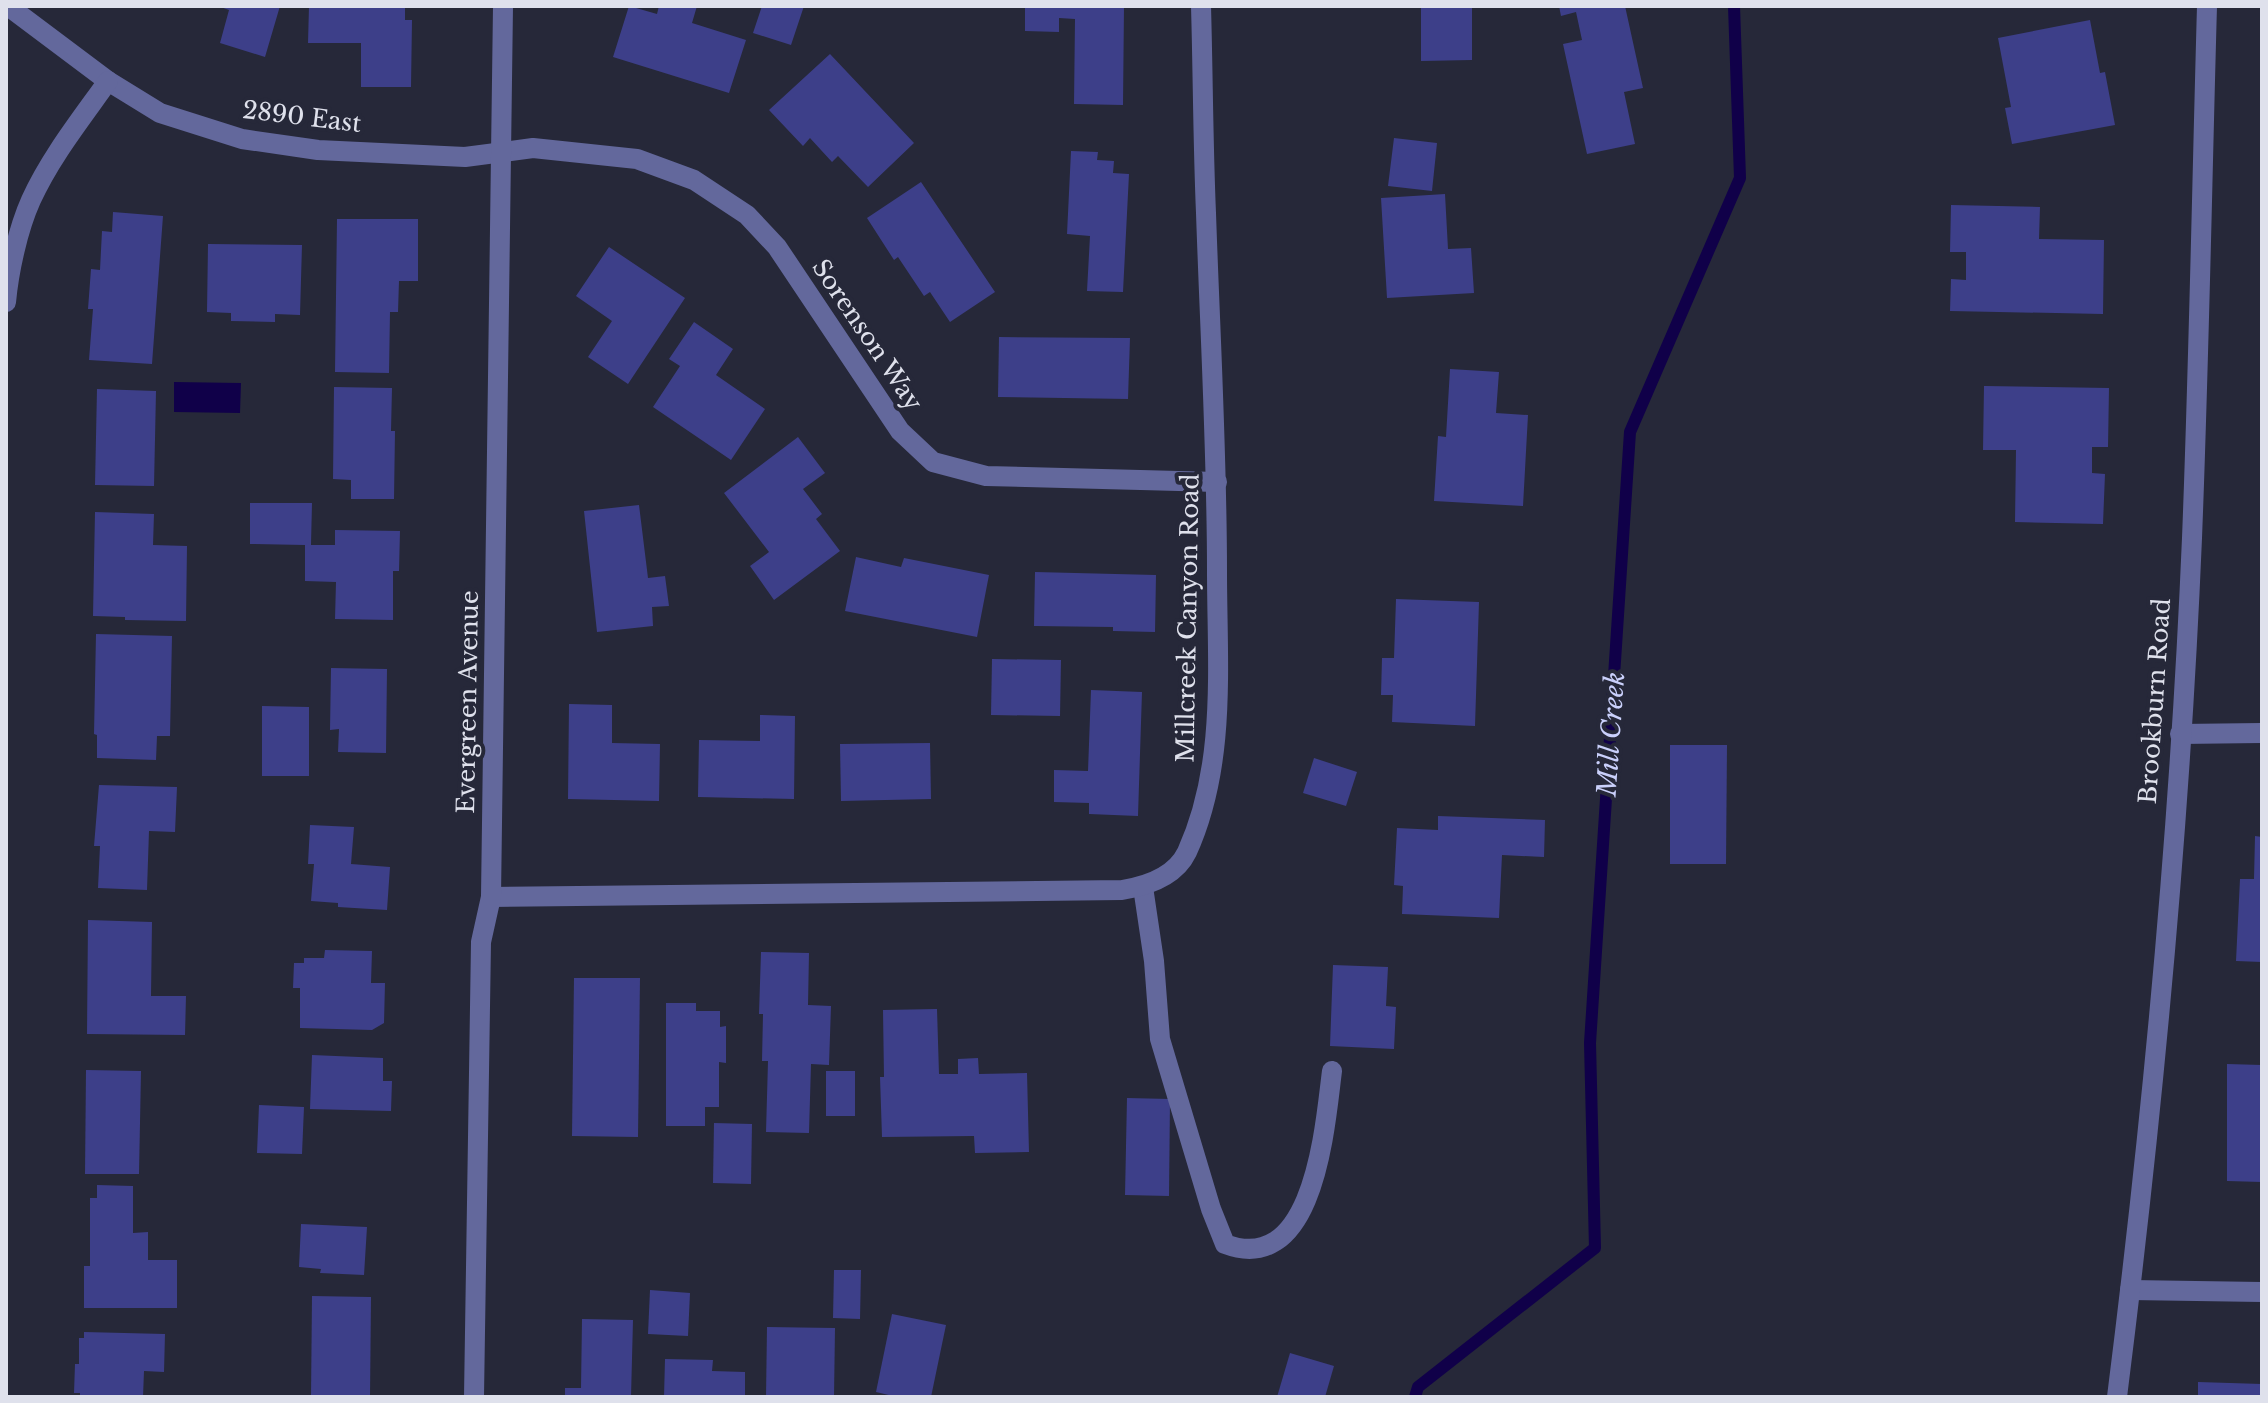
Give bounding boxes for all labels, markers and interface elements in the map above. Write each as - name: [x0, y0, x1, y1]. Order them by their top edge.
- street label: 2890 East: [241, 95, 363, 138]
- street label: Sorenson Way: [806, 254, 929, 416]
- street label: Millcreek Canyon Road: [1170, 473, 1205, 763]
- street label: Evergreen Avenue: [451, 590, 484, 814]
- street label: Brookburn Road: [2133, 597, 2176, 805]
- water label: Mill Creek: [1591, 671, 1631, 798]

